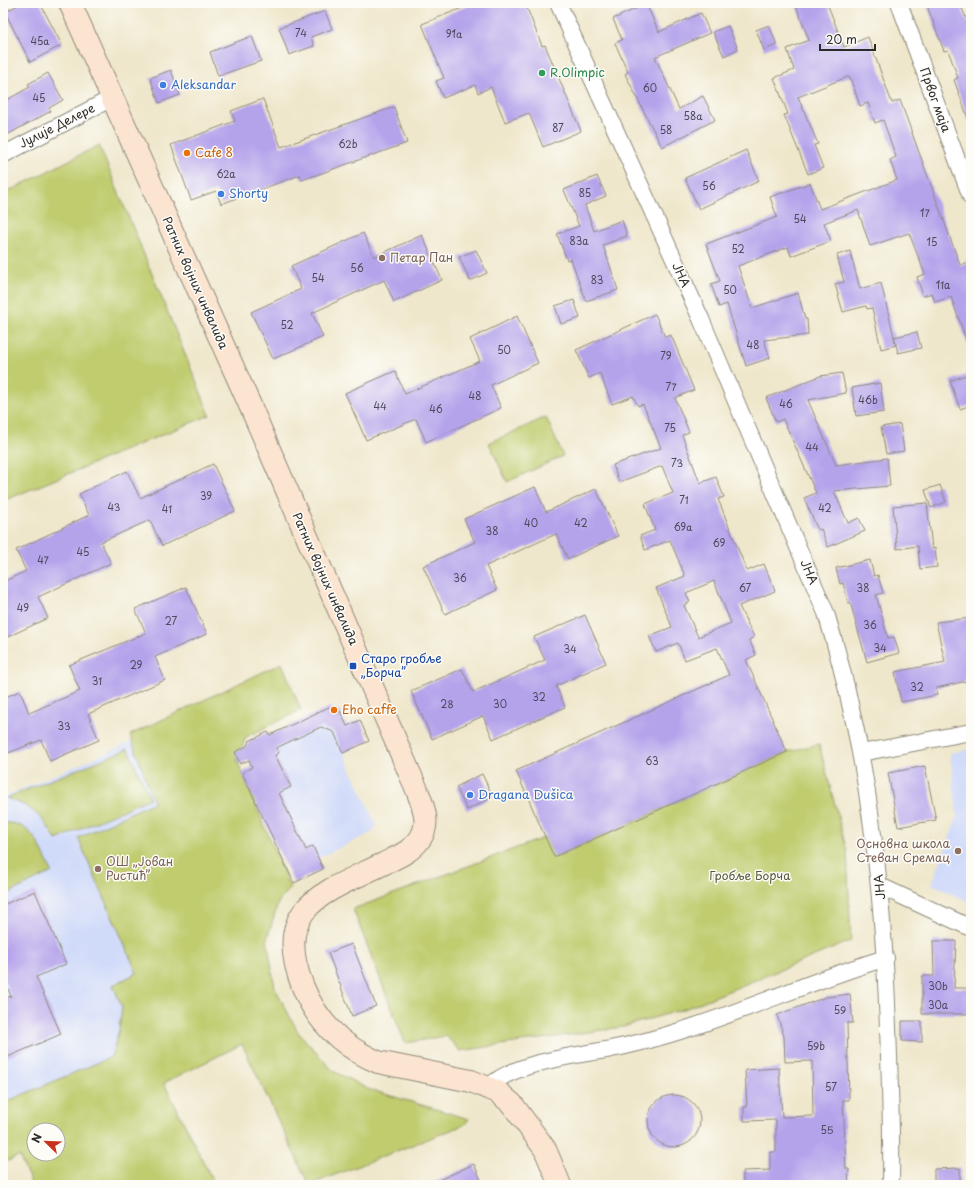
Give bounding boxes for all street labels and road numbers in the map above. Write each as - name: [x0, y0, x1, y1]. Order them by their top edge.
- street label: Првог маја: [916, 65, 956, 135]
- street label: Јулије Делере: [16, 98, 98, 152]
- street label: Ратних војних инвалида: [159, 213, 233, 352]
- street label: ЈНА: [668, 259, 695, 290]
- street label: Ратних војних инвалида: [289, 509, 363, 648]
- street label: ЈНА: [797, 556, 823, 587]
- street label: ЈНА: [869, 873, 889, 901]

